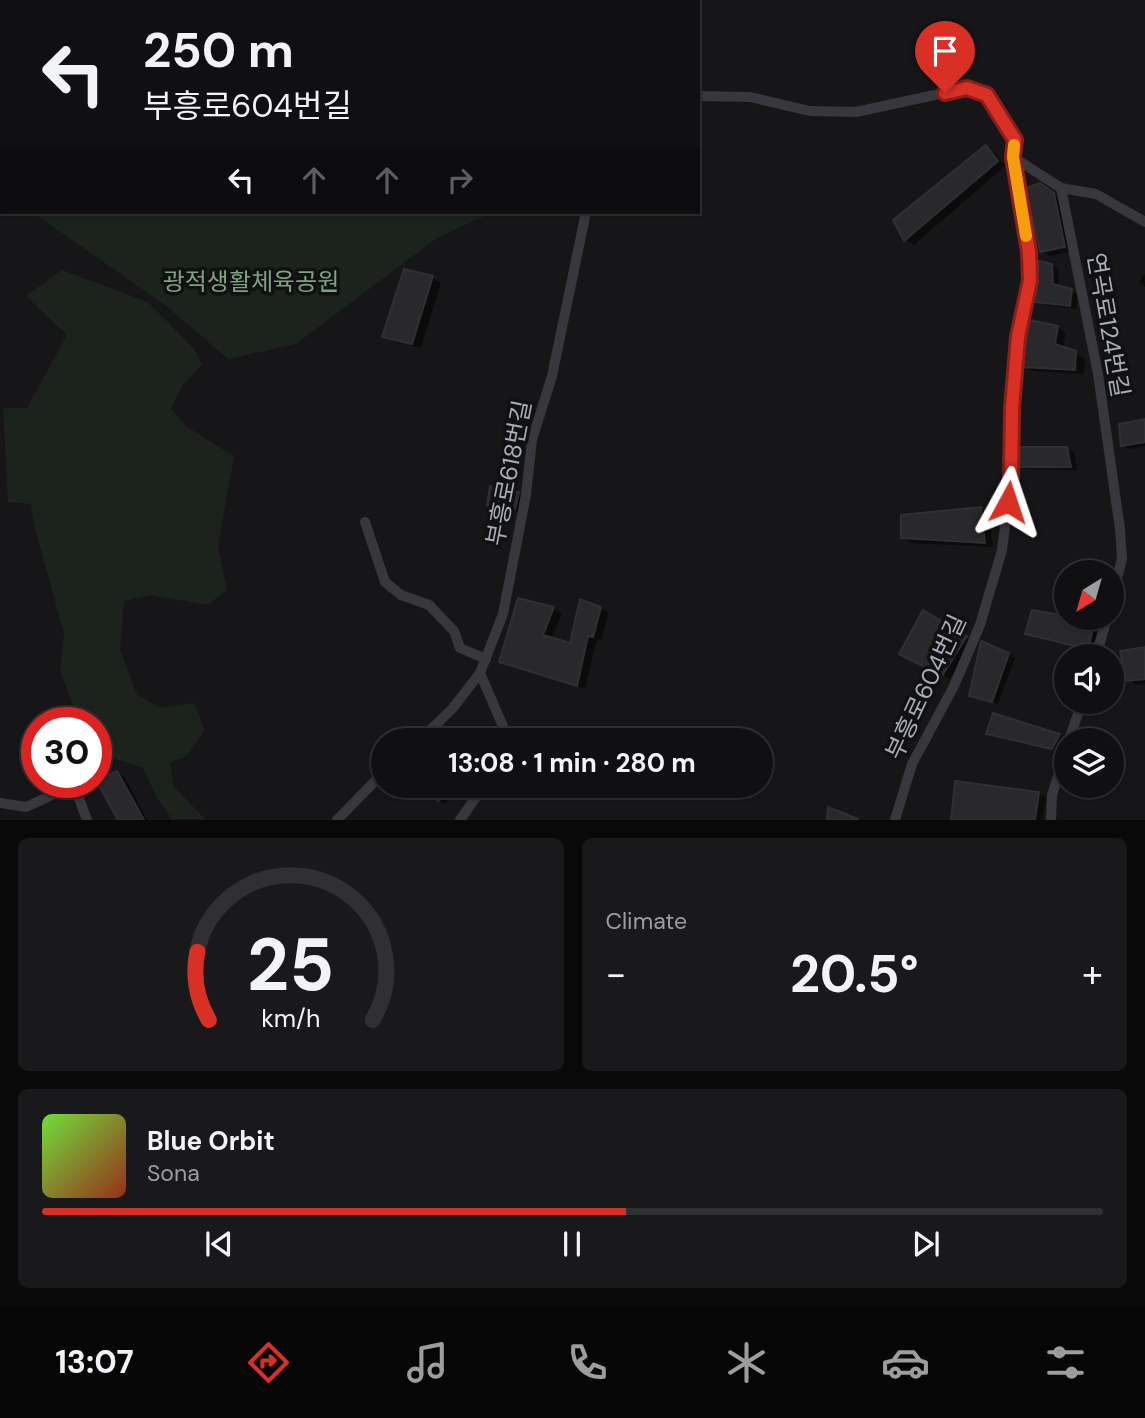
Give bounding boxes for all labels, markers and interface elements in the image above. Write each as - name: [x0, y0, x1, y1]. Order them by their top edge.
- text: 250 m: [143, 18, 294, 82]
- pin: [915, 21, 975, 93]
- icon: left: [28, 28, 119, 119]
- icon: arrive: [926, 32, 964, 70]
- text: 부흥로604번길: [143, 85, 352, 127]
- icon: left: [222, 161, 260, 199]
- icon: ahead: [295, 161, 333, 199]
- icon: ahead: [368, 161, 406, 199]
- icon: right: [441, 161, 479, 199]
- street label: 연곡로124번길: [1081, 250, 1136, 399]
- park label: 광적생활체육공원: [163, 266, 339, 297]
- street label: 부흥로618번길: [479, 398, 538, 548]
- position arrow: [971, 465, 1045, 539]
- north arrow: [1054, 560, 1124, 630]
- map controls: [1054, 560, 1124, 798]
- street label: 부흥로604번길: [878, 609, 973, 764]
- button: sound: [1054, 644, 1124, 714]
- speed limit sign: 30: [21, 707, 112, 798]
- button: layers: [1054, 728, 1124, 798]
- text: 13:08 · 1 min · 280 m: [448, 746, 696, 780]
- text: Climate: [606, 906, 687, 936]
- text: 25: [247, 919, 334, 1014]
- text: 20.5°: [790, 940, 919, 1008]
- text: −: [606, 949, 626, 999]
- text: +: [1082, 949, 1103, 999]
- text: km/h: [261, 1002, 320, 1035]
- text: Blue Orbit: [147, 1124, 275, 1158]
- text: Sona: [147, 1158, 200, 1188]
- icon: previous: [200, 1225, 238, 1263]
- icon: pause: [553, 1225, 591, 1263]
- icon: next: [907, 1225, 945, 1263]
- icon: directions: [244, 1338, 293, 1387]
- icon: music: [403, 1338, 452, 1387]
- icon: phone: [563, 1338, 612, 1387]
- icon: climate: [722, 1338, 771, 1387]
- icon: car: [881, 1338, 930, 1387]
- icon: filters: [1041, 1338, 1090, 1387]
- text: 13:07: [55, 1341, 134, 1383]

